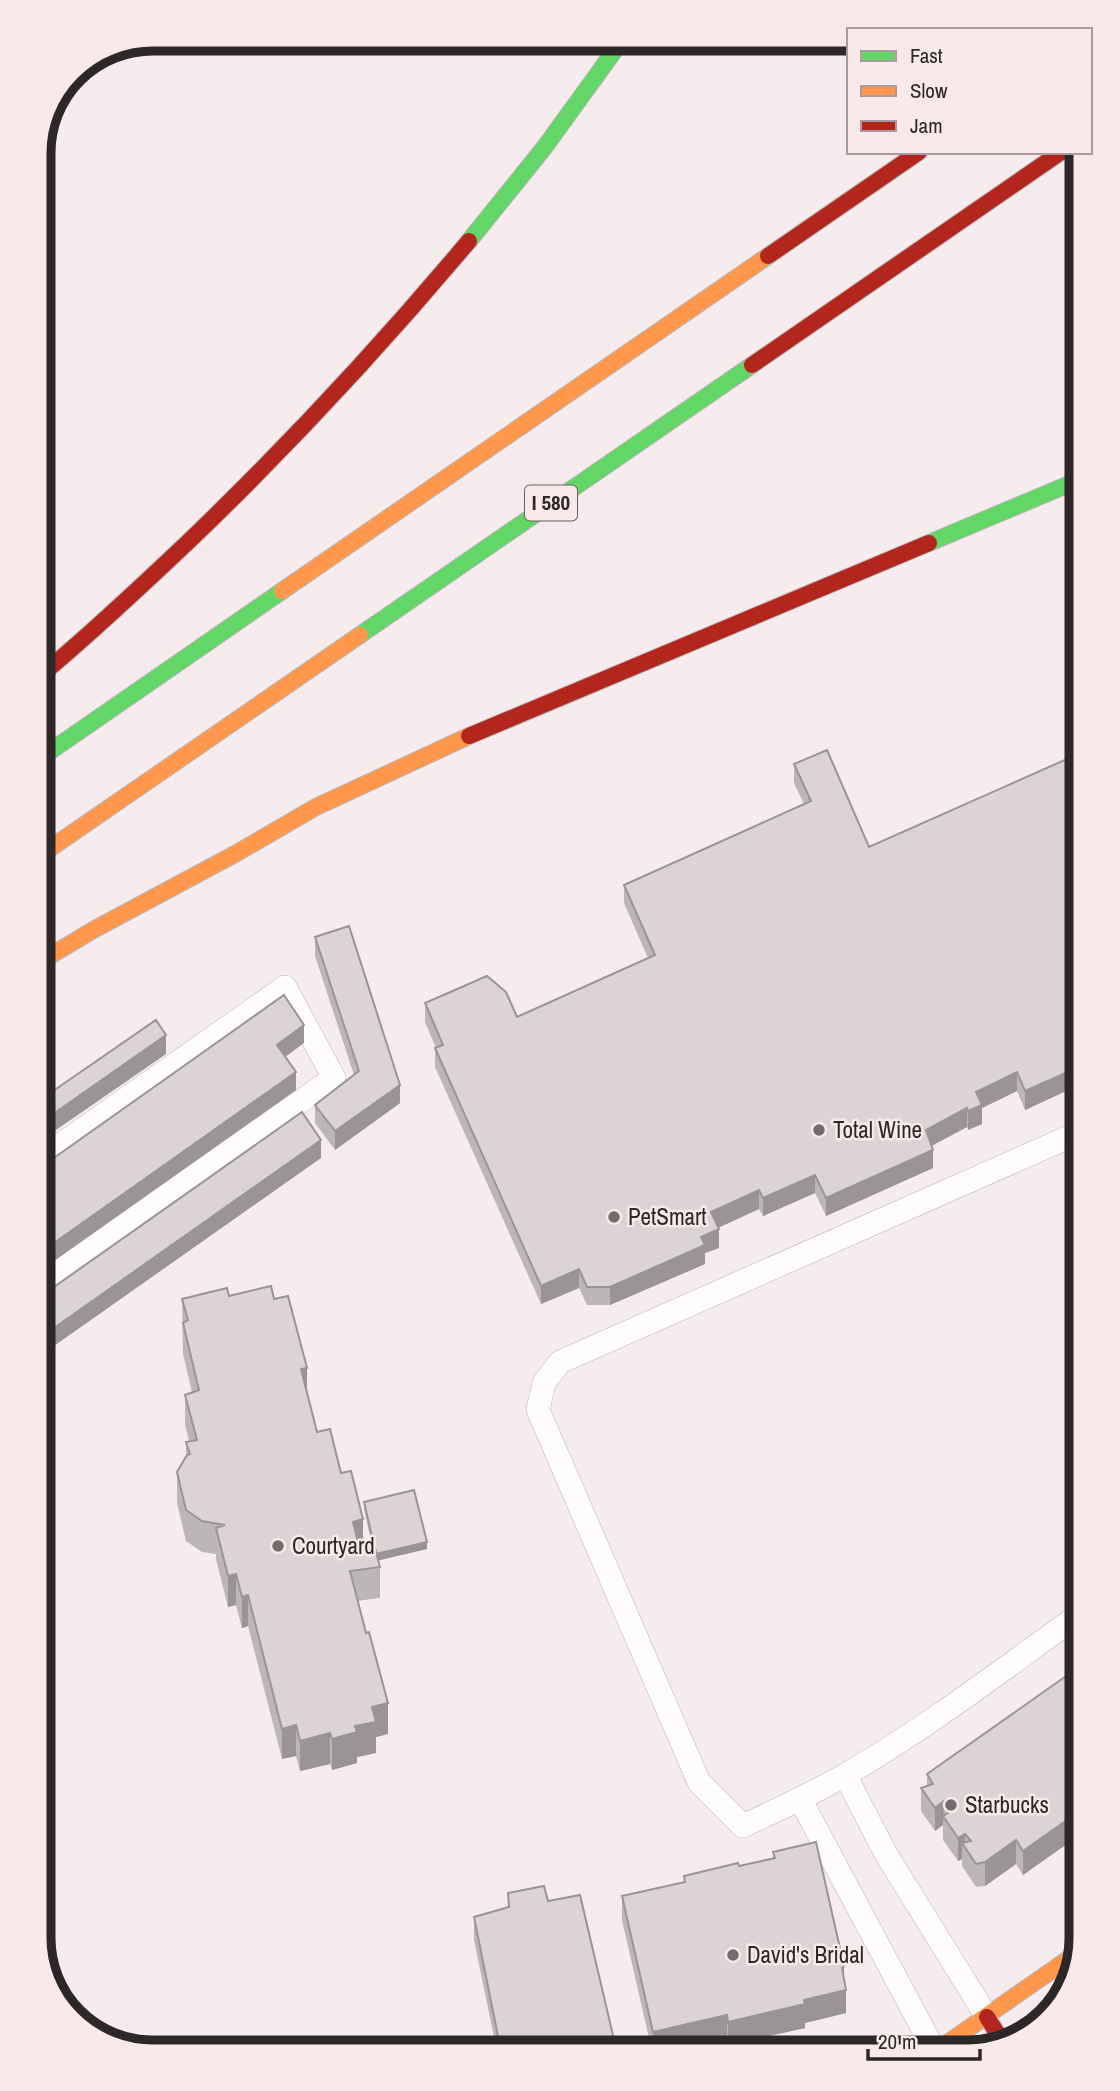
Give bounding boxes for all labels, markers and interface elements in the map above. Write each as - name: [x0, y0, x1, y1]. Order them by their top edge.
- legend: [847, 28, 1092, 154]
- text: Fast: [910, 41, 943, 70]
- text: Slow: [910, 76, 948, 105]
- text: Jam: [910, 111, 943, 140]
- road number: I 580: [525, 486, 577, 520]
- place label: Total Wine: [833, 1114, 922, 1145]
- marker: Total Wine: [811, 1122, 827, 1138]
- place label: PetSmart: [628, 1201, 707, 1232]
- marker: PetSmart: [606, 1209, 622, 1225]
- place label: Courtyard: [292, 1530, 375, 1561]
- marker: Courtyard: [270, 1538, 286, 1554]
- place label: Starbucks: [965, 1789, 1049, 1820]
- marker: Starbucks: [943, 1797, 959, 1813]
- place label: David's Bridal: [747, 1939, 864, 1970]
- marker: David's Bridal: [725, 1947, 741, 1963]
- scale bar: [868, 2018, 980, 2062]
- text: 20 m: [878, 2027, 916, 2056]

